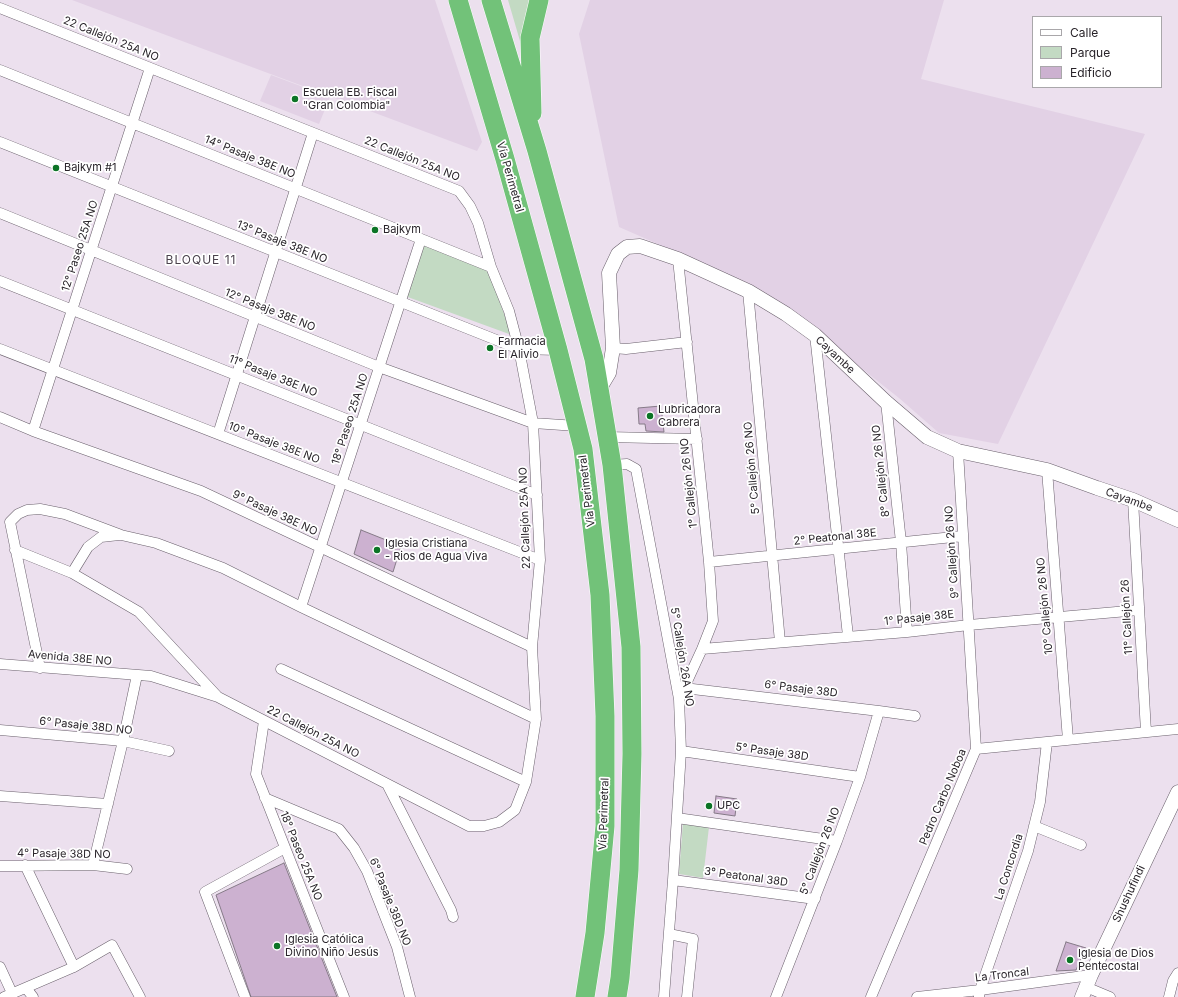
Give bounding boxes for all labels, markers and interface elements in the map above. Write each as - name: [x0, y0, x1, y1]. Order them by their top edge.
- street label: 22 Callejón 25A NO: [61, 14, 161, 64]
- legend: [1032, 16, 1162, 88]
- text: Calle: [1070, 25, 1098, 40]
- text: Parque: [1070, 45, 1110, 60]
- text: Edificio: [1070, 65, 1112, 80]
- place label: Escuela EB. Fiscal "Gran Colombia": [303, 86, 397, 112]
- marker: Escuela EB. Fiscal "Gran Colombia": [290, 94, 300, 104]
- street label: 14° Pasaje 38E NO: [203, 133, 297, 181]
- street label: 22 Callejón 25A NO: [362, 134, 462, 184]
- street label: Vía Perimetral: [494, 140, 526, 214]
- place label: Bajkym #1: [64, 161, 116, 175]
- marker: Bajkym #1: [51, 163, 61, 173]
- street label: 12° Paseo 25A NO: [59, 199, 101, 293]
- street label: 13° Pasaje 38E NO: [235, 218, 329, 266]
- place label: Bajkym: [383, 223, 421, 237]
- marker: Bajkym: [370, 225, 380, 235]
- district label: BLOQUE 11: [166, 253, 236, 267]
- street label: 12° Pasaje 38E NO: [223, 286, 317, 334]
- street label: Cayambe: [813, 333, 857, 377]
- place label: Farmacia El Alivio: [498, 335, 546, 361]
- marker: Farmacia El Alivio: [485, 343, 495, 353]
- street label: 11° Pasaje 38E NO: [227, 352, 319, 400]
- street label: 18° Paseo 25A NO: [329, 372, 371, 466]
- place label: Lubricadora Cabrera: [658, 403, 721, 429]
- marker: Lubricadora Cabrera: [645, 411, 655, 421]
- street label: 10° Pasaje 38E NO: [226, 419, 322, 467]
- street label: 5° Callejón 26 NO: [741, 421, 763, 515]
- street label: 8° Callejón 26 NO: [870, 424, 892, 518]
- street label: 1° Callejón 26 NO: [678, 437, 700, 529]
- street label: Vía Perimetral: [576, 454, 598, 528]
- street label: 22 Callejón 25A NO: [517, 467, 533, 569]
- street label: Cayambe: [1104, 485, 1154, 515]
- street label: 9° Pasaje 38E NO: [230, 488, 320, 538]
- street label: 9° Callejón 26 NO: [942, 505, 962, 599]
- street label: 2° Peatonal 38E: [793, 526, 877, 548]
- place label: Iglesia Cristiana - Rios de Agua Viva: [385, 537, 487, 563]
- marker: Iglesia Cristiana - Rios de Agua Viva: [372, 545, 382, 555]
- street label: 10° Callejón 26 NO: [1034, 557, 1056, 655]
- street label: 11° Callejón 26: [1118, 579, 1136, 655]
- street label: 5° Callejón 26A NO: [668, 606, 696, 708]
- street label: 1° Pasaje 38E: [883, 608, 955, 628]
- street label: Avenida 38E NO: [27, 648, 113, 668]
- street label: 6° Pasaje 38D: [764, 678, 838, 700]
- street label: 22 Callejón 25A NO: [265, 703, 361, 761]
- street label: 6° Pasaje 38D NO: [39, 715, 133, 737]
- street label: 5° Pasaje 38D: [735, 740, 809, 764]
- street label: Pedro Carbo Noboa: [917, 747, 969, 847]
- street label: Vía Perimetral: [596, 778, 612, 850]
- place label: UPC: [717, 799, 740, 813]
- marker: UPC: [704, 801, 714, 811]
- street label: 5° Callejón 26 NO: [797, 805, 843, 897]
- street label: 18° Paseo 25A NO: [277, 809, 325, 903]
- street label: La Concordia: [992, 832, 1026, 902]
- street label: 4° Pasaje 38D NO: [17, 847, 111, 861]
- street label: 6° Pasaje 38D NO: [366, 856, 414, 948]
- street label: Shushufindi: [1110, 863, 1148, 925]
- street label: 3° Peatonal 38D: [703, 865, 789, 889]
- place label: Iglesia Católica Divino Niño Jesús: [285, 933, 379, 959]
- marker: Iglesia Católica Divino Niño Jesús: [272, 941, 282, 951]
- place label: Iglesia de Dios Pentecostal: [1078, 947, 1154, 973]
- marker: Iglesia de Dios Pentecostal: [1065, 955, 1075, 965]
- street label: La Troncal: [974, 965, 1030, 985]

